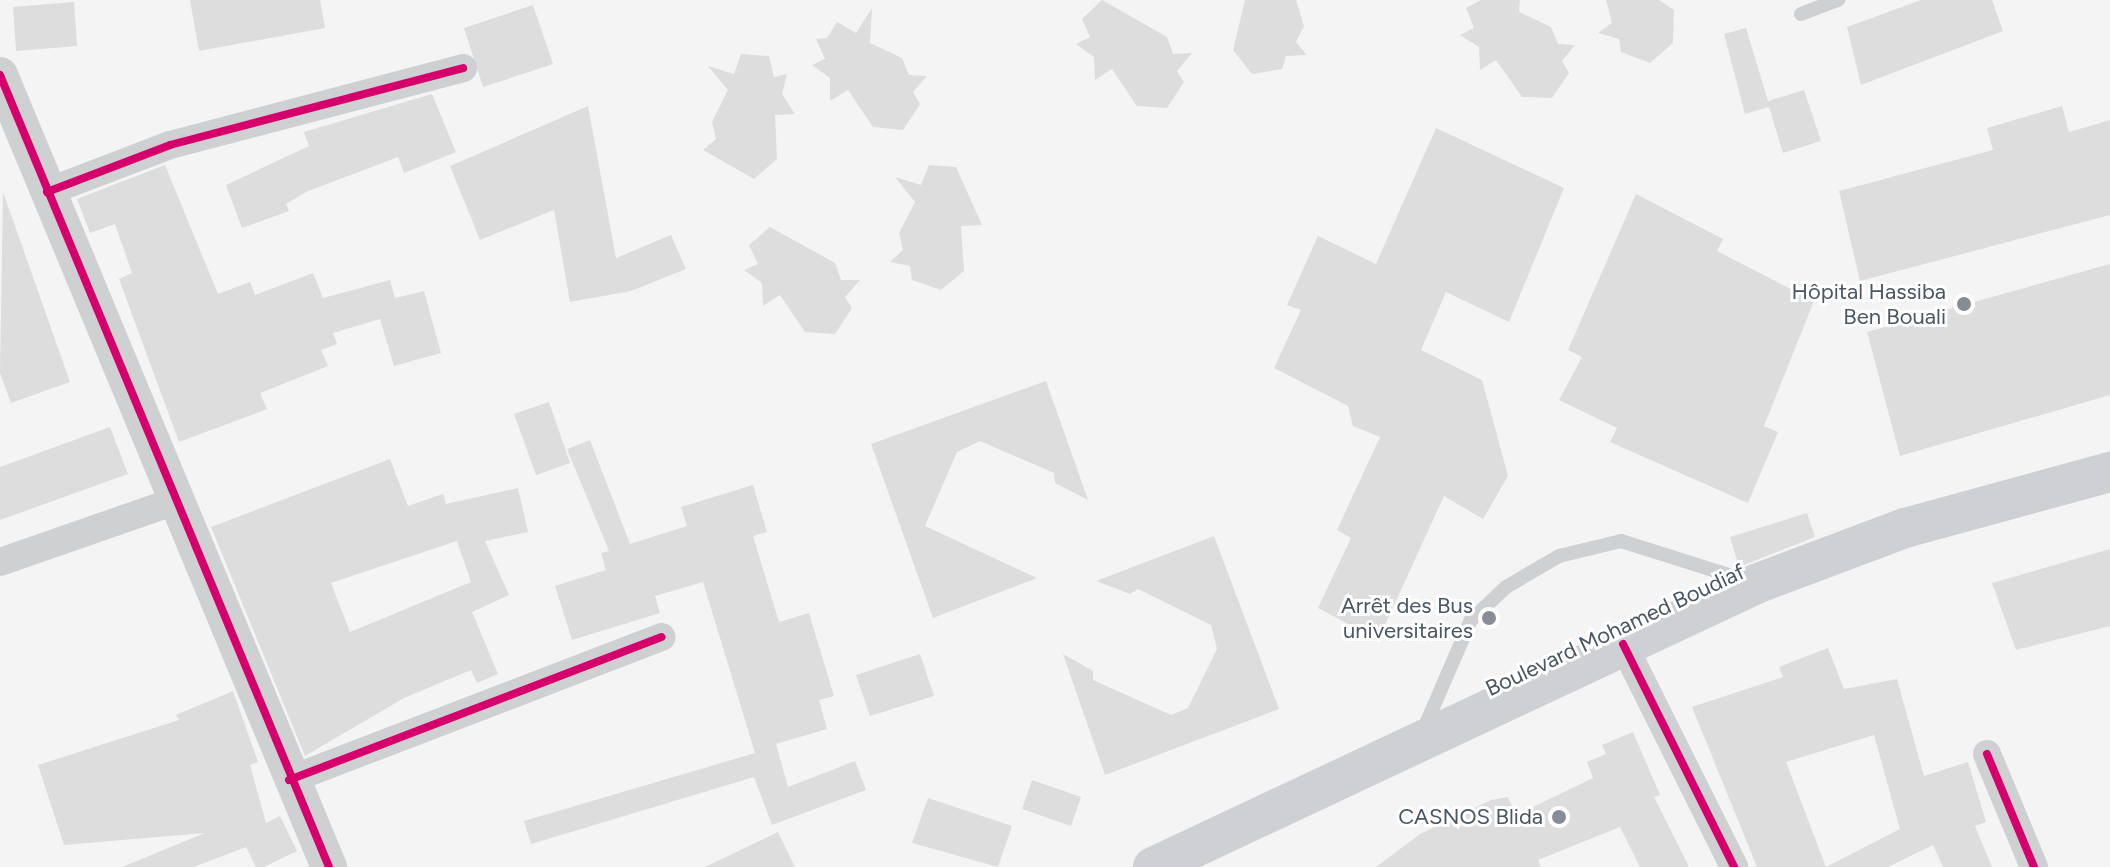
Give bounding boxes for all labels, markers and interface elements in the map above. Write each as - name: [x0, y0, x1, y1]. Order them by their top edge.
- place label: Hôpital Hassiba Ben Bouali: [1791, 278, 1946, 330]
- marker: Hôpital Hassiba Ben Bouali: [1953, 293, 1975, 315]
- street label: Boulevard Mohamed Boudiaf: [1481, 558, 1749, 702]
- place label: Arrêt des Bus universitaires: [1341, 592, 1473, 644]
- marker: Arrêt des Bus universitaires: [1480, 609, 1498, 627]
- place label: CASNOS Blida: [1398, 804, 1543, 830]
- marker: CASNOS Blida: [1550, 808, 1568, 826]

